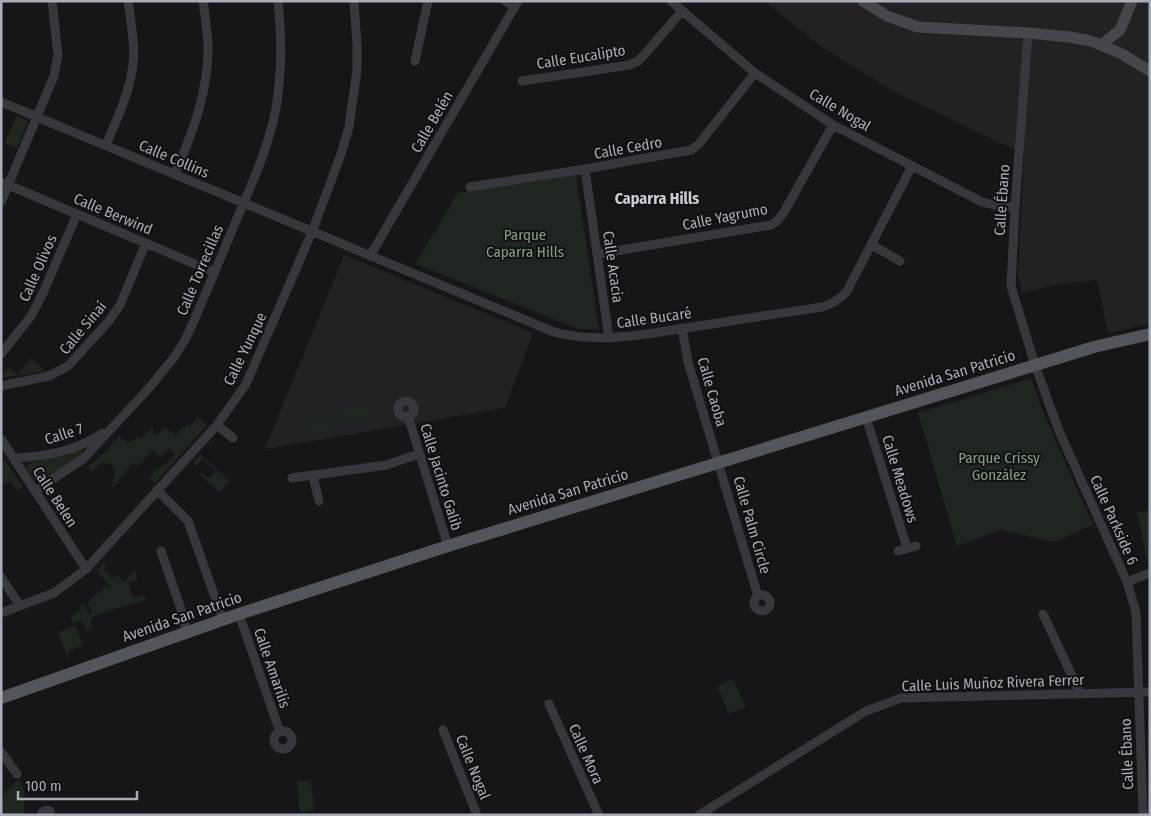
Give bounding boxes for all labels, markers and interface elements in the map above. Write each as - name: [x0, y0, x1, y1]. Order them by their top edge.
- street label: Calle Eucalipto: [535, 41, 627, 73]
- street label: Calle Nogal: [806, 85, 874, 135]
- street label: Calle Belén: [407, 88, 457, 156]
- street label: Calle Cedro: [592, 133, 664, 163]
- street label: Calle Collins: [136, 136, 212, 182]
- street label: Calle Ébano: [991, 164, 1013, 236]
- street label: Calle Berwind: [71, 189, 155, 239]
- district label: Caparra Hills: [615, 189, 699, 208]
- street label: Calle Yagrumo: [681, 200, 769, 234]
- street label: Calle Torrecillas: [173, 222, 227, 318]
- park label: Parque Caparra Hills: [486, 226, 564, 261]
- street label: Calle Acacia: [599, 230, 627, 304]
- street label: Calle Olivos: [15, 232, 61, 304]
- street label: Calle Sinaí: [56, 298, 111, 358]
- street label: Calle Bucaré: [615, 304, 693, 332]
- street label: Calle Yunque: [220, 309, 270, 389]
- street label: Avenida San Patricio: [893, 346, 1018, 400]
- street label: Calle Caoba: [694, 355, 730, 429]
- street label: Calle 7: [42, 419, 86, 449]
- street label: Calle Jacinto Galib: [416, 421, 466, 533]
- street label: Calle Meadows: [878, 433, 922, 525]
- park label: Parque Crissy González: [958, 449, 1040, 484]
- street label: Calle Belen: [29, 463, 81, 531]
- street label: Avenida San Patricio: [506, 465, 631, 519]
- street label: Calle Parkside 6: [1086, 472, 1142, 568]
- street label: Calle Palm Circle: [729, 474, 775, 576]
- street label: Avenida San Patricio: [120, 588, 244, 646]
- street label: Calle Amarilis: [250, 626, 294, 710]
- street label: Calle Luis Muñoz Rivera Ferrer: [901, 671, 1085, 695]
- street label: Calle Ébano: [1117, 718, 1137, 790]
- street label: Calle Mora: [565, 721, 607, 787]
- street label: Calle Nogal: [452, 732, 494, 802]
- scale bar: [18, 768, 136, 800]
- text: 100 m: [25, 777, 62, 795]

